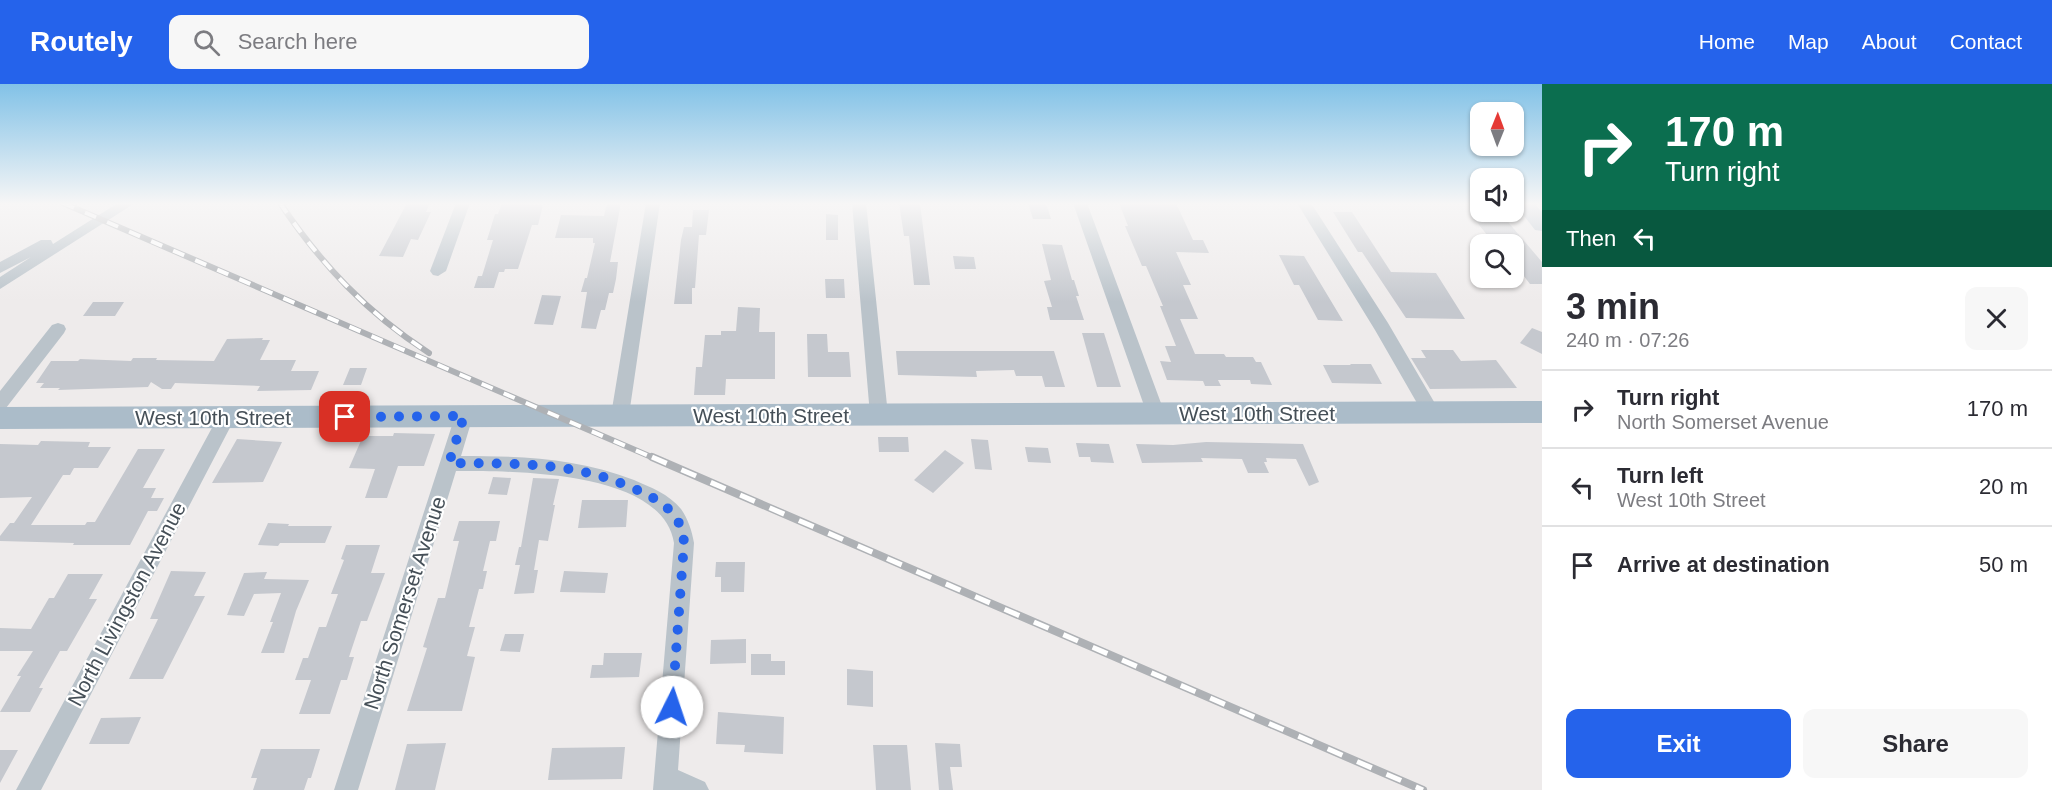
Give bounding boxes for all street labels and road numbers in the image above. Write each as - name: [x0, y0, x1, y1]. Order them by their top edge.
- street label: West 10th Street: [1179, 402, 1335, 425]
- street label: West 10th Street: [693, 404, 849, 427]
- street label: West 10th Street: [135, 406, 291, 429]
- street label: North Somerset Avenue: [359, 493, 450, 712]
- street label: North Livingston Avenue: [63, 498, 190, 710]

